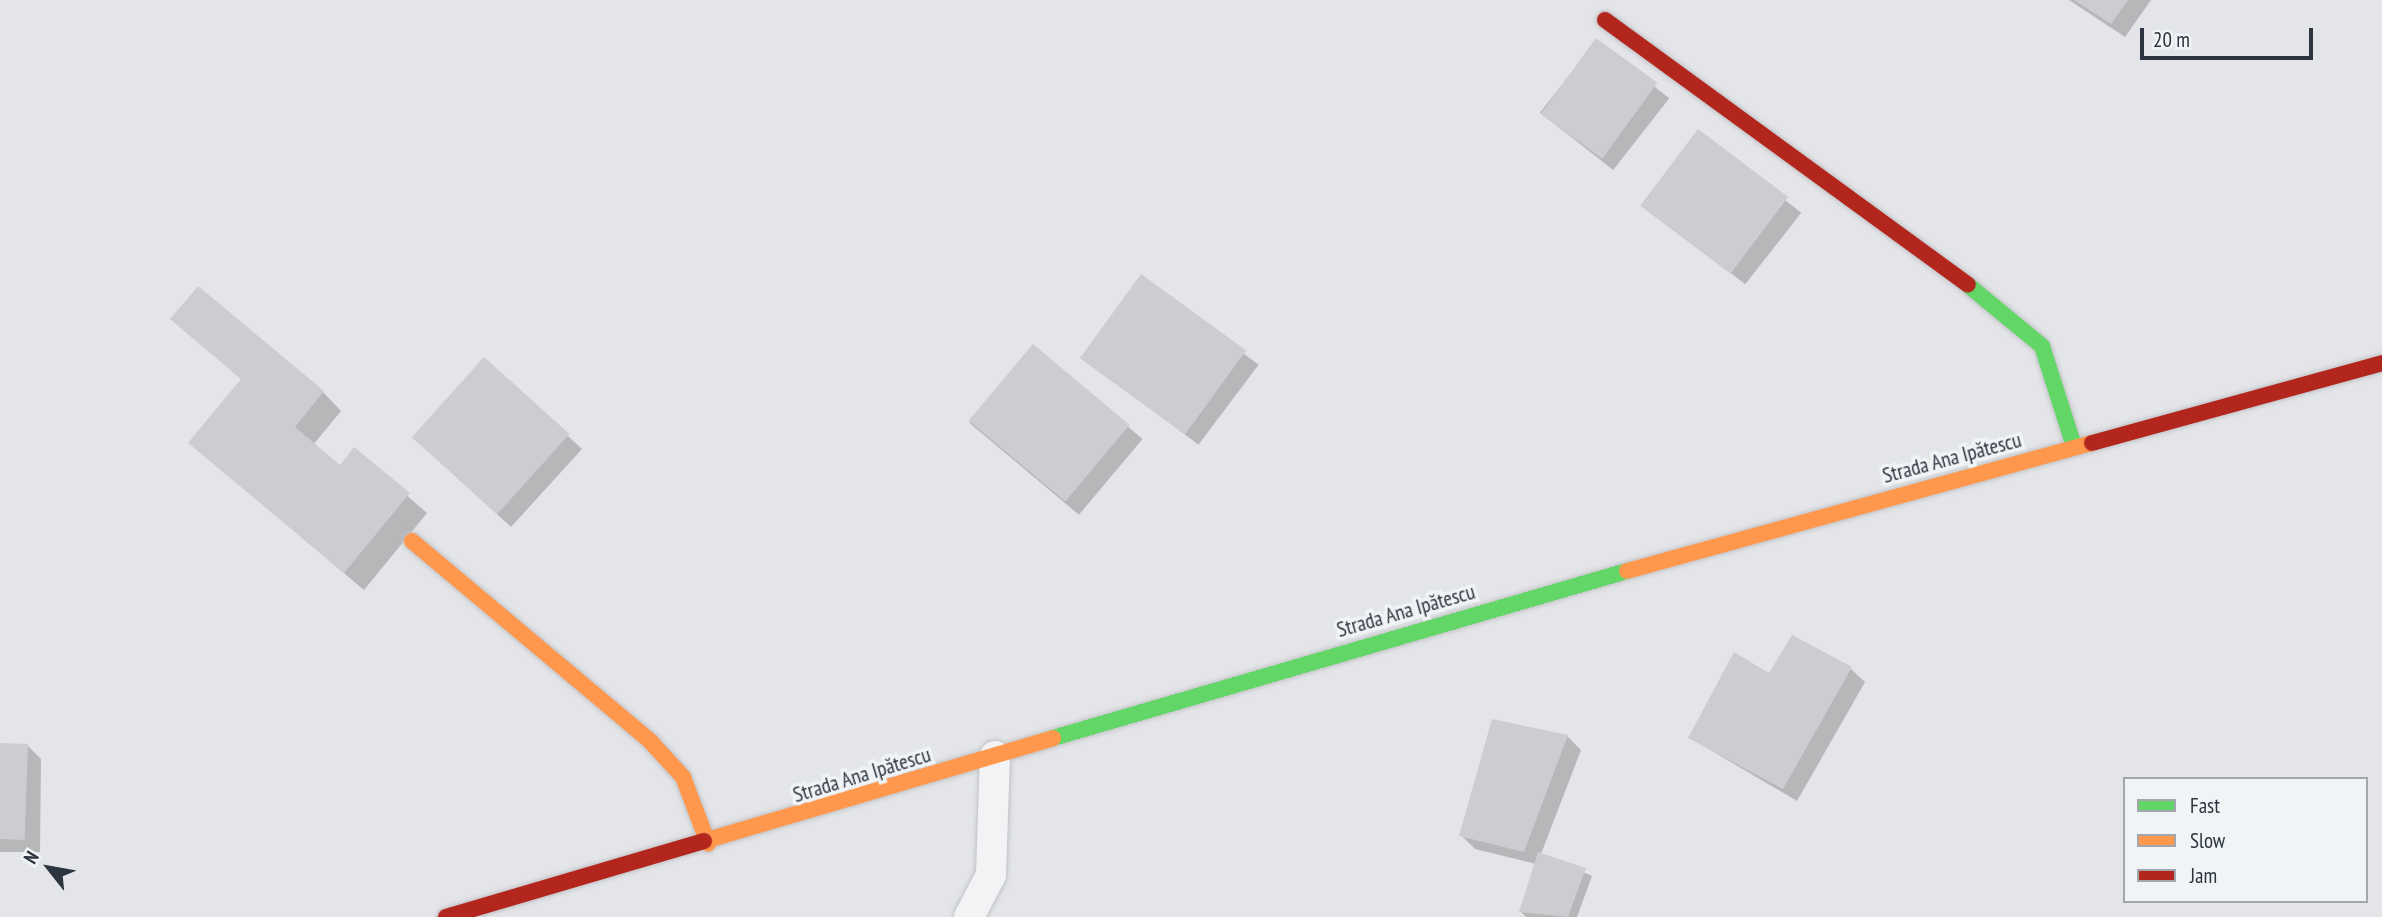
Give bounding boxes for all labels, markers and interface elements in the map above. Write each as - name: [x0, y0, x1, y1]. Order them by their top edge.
- scale bar: [2144, 14, 2317, 58]
- text: 20 m: [2153, 26, 2190, 53]
- street label: Strada Ana Ipătescu: [1880, 427, 2024, 489]
- street label: Strada Ana Ipătescu: [1334, 579, 1478, 643]
- street label: Strada Ana Ipătescu: [790, 742, 934, 808]
- legend: [2123, 777, 2368, 903]
- text: Fast: [2190, 792, 2220, 819]
- text: Slow: [2190, 827, 2225, 854]
- north arrow: [14, 833, 84, 903]
- text: N: [18, 847, 44, 868]
- text: Jam: [2190, 862, 2217, 889]

